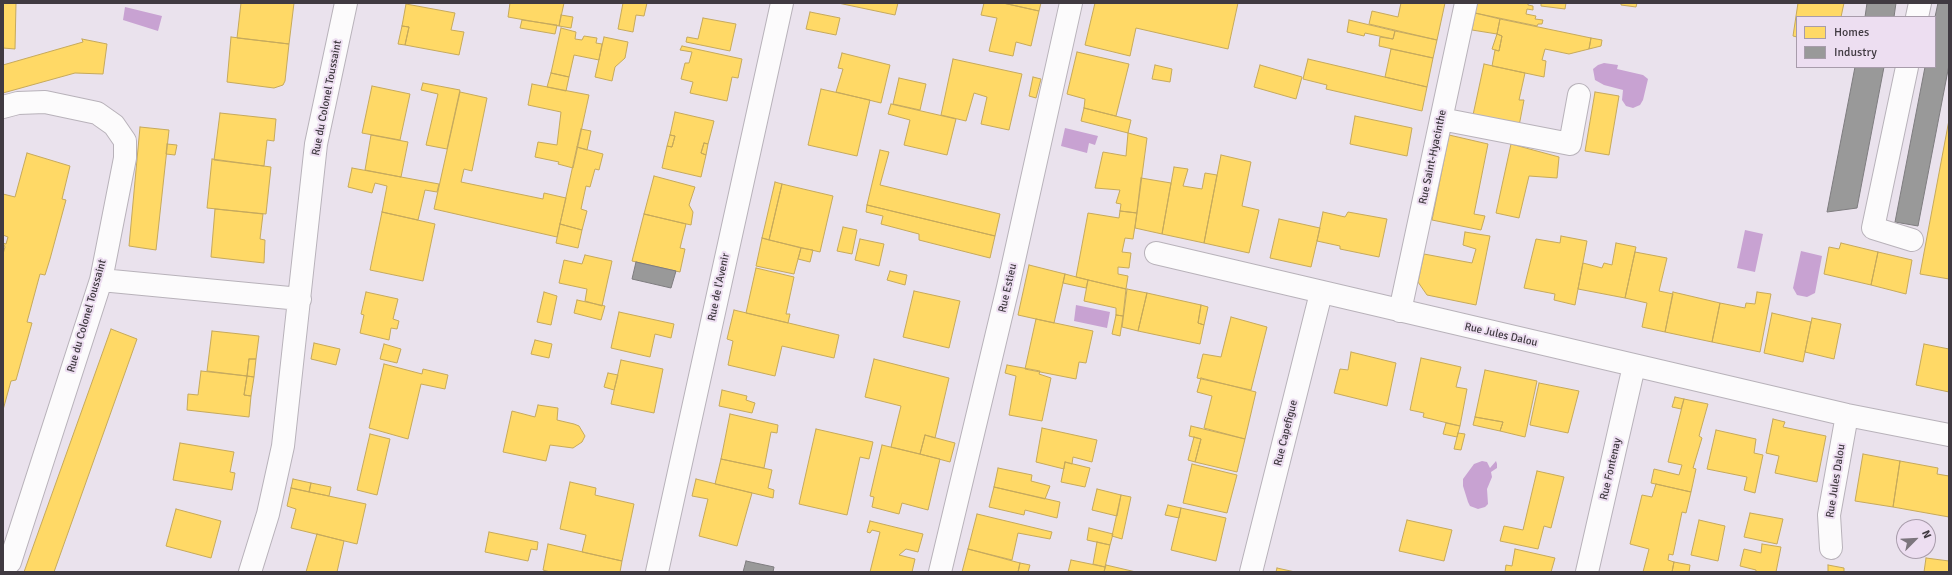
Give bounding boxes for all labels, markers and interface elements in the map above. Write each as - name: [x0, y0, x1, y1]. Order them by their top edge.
- legend: [1796, 16, 1936, 68]
- text: Homes: [1834, 25, 1869, 40]
- street label: Rue du Colonel Toussaint: [309, 39, 345, 157]
- text: Industry: [1834, 45, 1877, 60]
- street label: Rue Saint-Hyacinthe: [1417, 109, 1449, 205]
- street label: Rue de l'Avenir: [705, 252, 733, 322]
- street label: Rue du Colonel Toussaint: [65, 258, 109, 374]
- street label: Rue Estieu: [996, 262, 1020, 314]
- street label: Rue Jules Dalou: [1463, 320, 1539, 350]
- street label: Rue Capefigue: [1271, 399, 1301, 467]
- street label: Rue Fontenay: [1597, 437, 1625, 501]
- street label: Rue Jules Dalou: [1824, 443, 1848, 519]
- north arrow: [1896, 519, 1936, 559]
- text: N: [1919, 528, 1934, 540]

